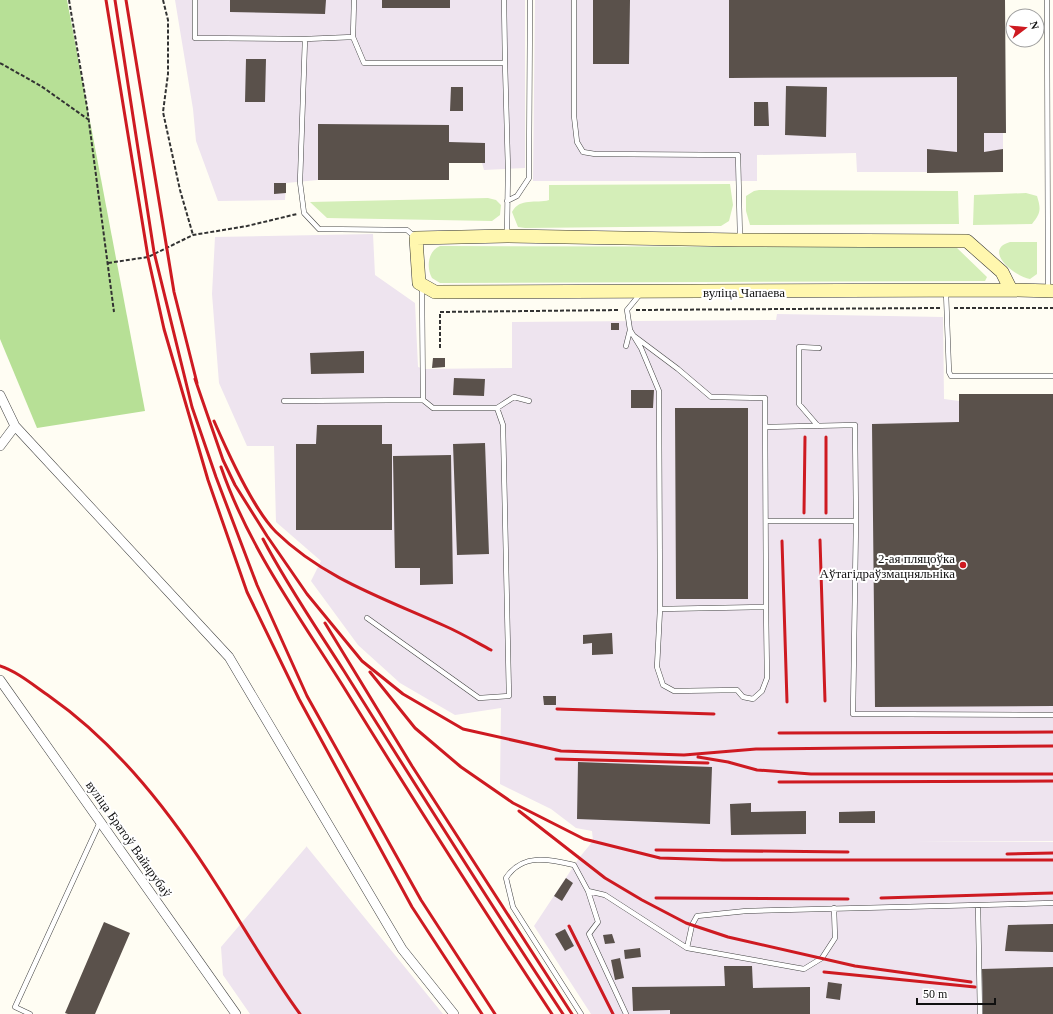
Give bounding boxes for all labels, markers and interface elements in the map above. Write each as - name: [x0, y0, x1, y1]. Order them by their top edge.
- north arrow: [1005, 8, 1045, 48]
- text: N: [1028, 20, 1041, 31]
- street label: вуліца Чапаева: [703, 285, 785, 300]
- place label: 2-ая пляцоўка Аўтагідраўзмацняльніка: [820, 551, 955, 581]
- marker: 2-ая пляцоўка Аўтагідраўзмацняльніка: [958, 560, 968, 570]
- street label: вуліца Братоў Вайнрубаў: [83, 778, 175, 901]
- scale bar: [917, 980, 995, 1006]
- text: 50 m: [923, 987, 948, 1001]

